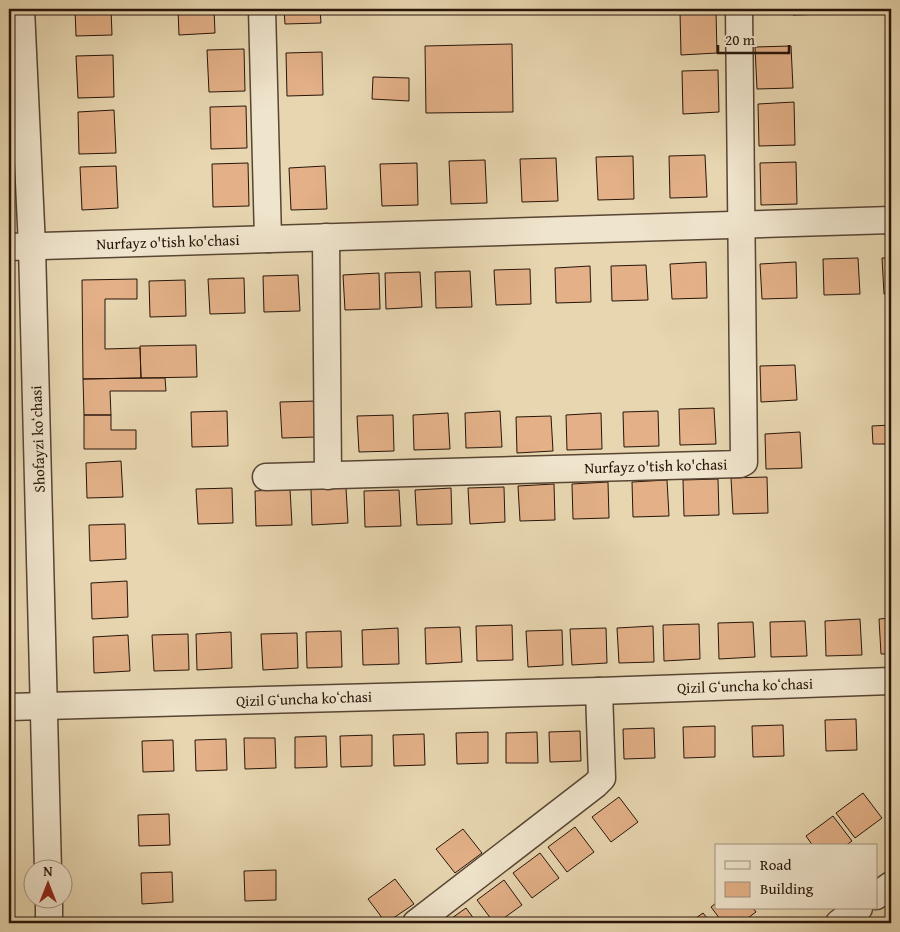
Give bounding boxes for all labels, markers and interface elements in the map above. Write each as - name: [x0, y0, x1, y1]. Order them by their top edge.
- scale bar: [718, 22, 789, 54]
- text: 20 m: [725, 29, 756, 50]
- street label: Nurfayz o'tish ko'chasi: [96, 229, 240, 254]
- street label: Shofayzi koʻchasi: [25, 385, 50, 493]
- street label: Nurfayz o'tish ko'chasi: [584, 453, 728, 478]
- street label: Qizil Gʻuncha koʻchasi: [677, 673, 813, 698]
- street label: Qizil Gʻuncha koʻchasi: [236, 686, 372, 711]
- legend: [715, 844, 878, 910]
- text: Road: [760, 854, 791, 875]
- north arrow: [22, 860, 72, 910]
- text: N: [43, 861, 53, 881]
- text: Building: [760, 878, 814, 899]

